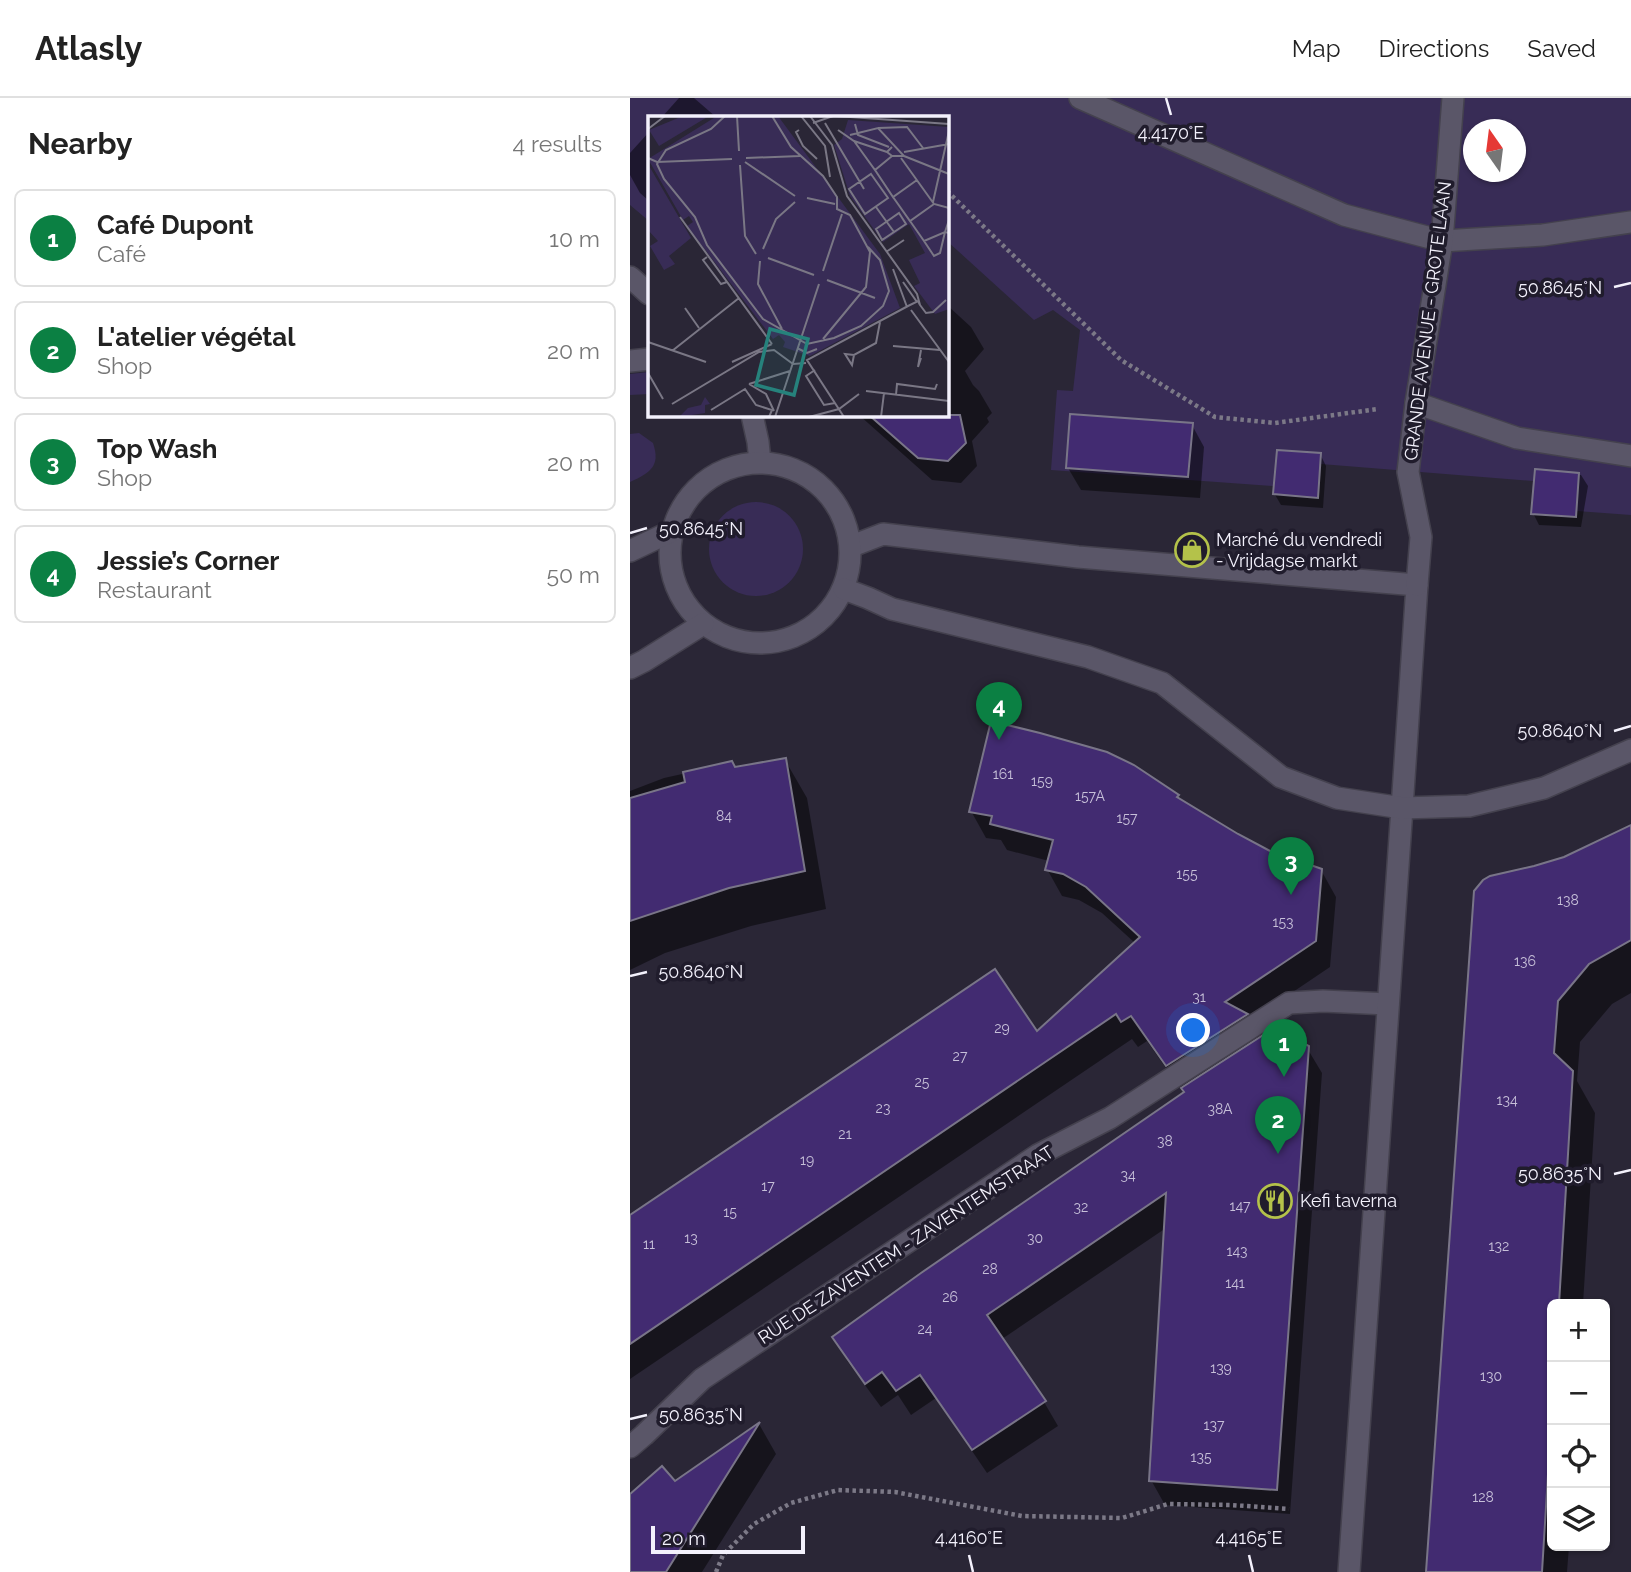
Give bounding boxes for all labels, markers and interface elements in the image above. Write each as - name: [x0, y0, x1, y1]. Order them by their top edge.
- text: Atlasly: [35, 29, 142, 68]
- text: Map: [1292, 34, 1341, 63]
- text: Directions: [1379, 34, 1489, 63]
- text: Saved: [1527, 34, 1596, 63]
- inset map: [648, 116, 948, 416]
- north arrow: [1463, 119, 1526, 182]
- text: 4.4170°E: [1138, 122, 1204, 143]
- text: Nearby: [28, 126, 132, 161]
- text: 4 results: [513, 130, 602, 157]
- street label: GRANDE AVENUE - GROTE LAAN: [1400, 180, 1455, 462]
- text: Café Dupont: [97, 210, 254, 240]
- text: 1: [47, 225, 59, 252]
- text: 10 m: [549, 225, 600, 252]
- text: Café: [97, 240, 146, 267]
- text: 50.8645°N: [1518, 277, 1602, 298]
- text: L'atelier végétal: [97, 322, 295, 352]
- text: 2: [47, 337, 59, 364]
- text: 20 m: [547, 337, 600, 364]
- text: Shop: [97, 352, 152, 379]
- text: Top Wash: [97, 434, 217, 464]
- text: 3: [47, 449, 59, 476]
- text: 20 m: [547, 449, 600, 476]
- text: Shop: [97, 464, 152, 491]
- text: 50.8645°N: [659, 518, 743, 539]
- place label: Marché du vendredi - Vrijdagse markt: [1216, 529, 1382, 571]
- shop icon: Marché du vendredi - Vrijdagse markt: [1173, 531, 1211, 569]
- text: Jessie’s Corner: [97, 546, 279, 576]
- text: 4: [46, 561, 60, 588]
- text: 50 m: [546, 561, 600, 588]
- text: Restaurant: [97, 576, 212, 603]
- pin: 4: [976, 682, 1022, 740]
- text: 50.8640°N: [1518, 720, 1602, 741]
- house number: 161: [993, 766, 1013, 782]
- house number: 159: [1031, 773, 1053, 789]
- house number: 157A: [1075, 788, 1105, 804]
- house number: 84: [716, 808, 732, 824]
- house number: 157: [1116, 810, 1138, 826]
- pin: 3: [1268, 837, 1314, 895]
- house number: 155: [1176, 866, 1198, 882]
- house number: 138: [1557, 892, 1579, 908]
- house number: 153: [1272, 914, 1294, 930]
- house number: 136: [1514, 953, 1536, 969]
- text: 50.8640°N: [659, 961, 743, 982]
- house number: 31: [1192, 989, 1206, 1005]
- your location: [1176, 1013, 1210, 1047]
- pin: 1: [1261, 1019, 1307, 1077]
- house number: 29: [994, 1020, 1010, 1036]
- house number: 27: [953, 1048, 968, 1064]
- house number: 25: [915, 1074, 930, 1090]
- house number: 134: [1496, 1092, 1518, 1108]
- pin: 2: [1255, 1096, 1301, 1154]
- house number: 23: [876, 1100, 890, 1116]
- house number: 38A: [1207, 1101, 1233, 1117]
- house number: 21: [838, 1126, 852, 1142]
- house number: 38: [1157, 1133, 1173, 1149]
- street label: RUE DE ZAVENTEM - ZAVENTEMSTRAAT: [754, 1141, 1057, 1348]
- house number: 19: [800, 1152, 814, 1168]
- text: 50.8635°N: [1518, 1163, 1602, 1184]
- house number: 34: [1120, 1167, 1136, 1183]
- house number: 17: [761, 1178, 775, 1194]
- restaurant icon: Kefi taverna: [1256, 1182, 1294, 1220]
- place label: Kefi taverna: [1300, 1190, 1397, 1211]
- house number: 147: [1229, 1198, 1251, 1214]
- house number: 32: [1074, 1199, 1088, 1215]
- house number: 15: [723, 1204, 737, 1220]
- house number: 13: [684, 1230, 698, 1246]
- house number: 30: [1027, 1230, 1043, 1246]
- house number: 11: [643, 1236, 655, 1252]
- house number: 132: [1489, 1238, 1509, 1254]
- house number: 143: [1226, 1243, 1248, 1259]
- house number: 28: [982, 1261, 998, 1277]
- house number: 141: [1225, 1275, 1245, 1291]
- house number: 26: [942, 1289, 958, 1305]
- map controls: [1547, 1299, 1610, 1551]
- button: +: [1547, 1299, 1610, 1362]
- house number: 24: [918, 1321, 933, 1337]
- house number: 139: [1210, 1360, 1232, 1376]
- button: −: [1547, 1362, 1610, 1425]
- house number: 130: [1480, 1368, 1502, 1384]
- text: 50.8635°N: [659, 1404, 743, 1425]
- house number: 137: [1204, 1417, 1225, 1433]
- button: locate: [1547, 1425, 1610, 1488]
- house number: 135: [1190, 1449, 1212, 1465]
- button: layers: [1547, 1488, 1610, 1551]
- house number: 128: [1472, 1489, 1494, 1505]
- scale bar: [651, 1523, 805, 1555]
- text: 20 m: [662, 1527, 706, 1549]
- text: 4.4160°E: [935, 1527, 1003, 1548]
- text: 4.4165°E: [1215, 1527, 1283, 1548]

